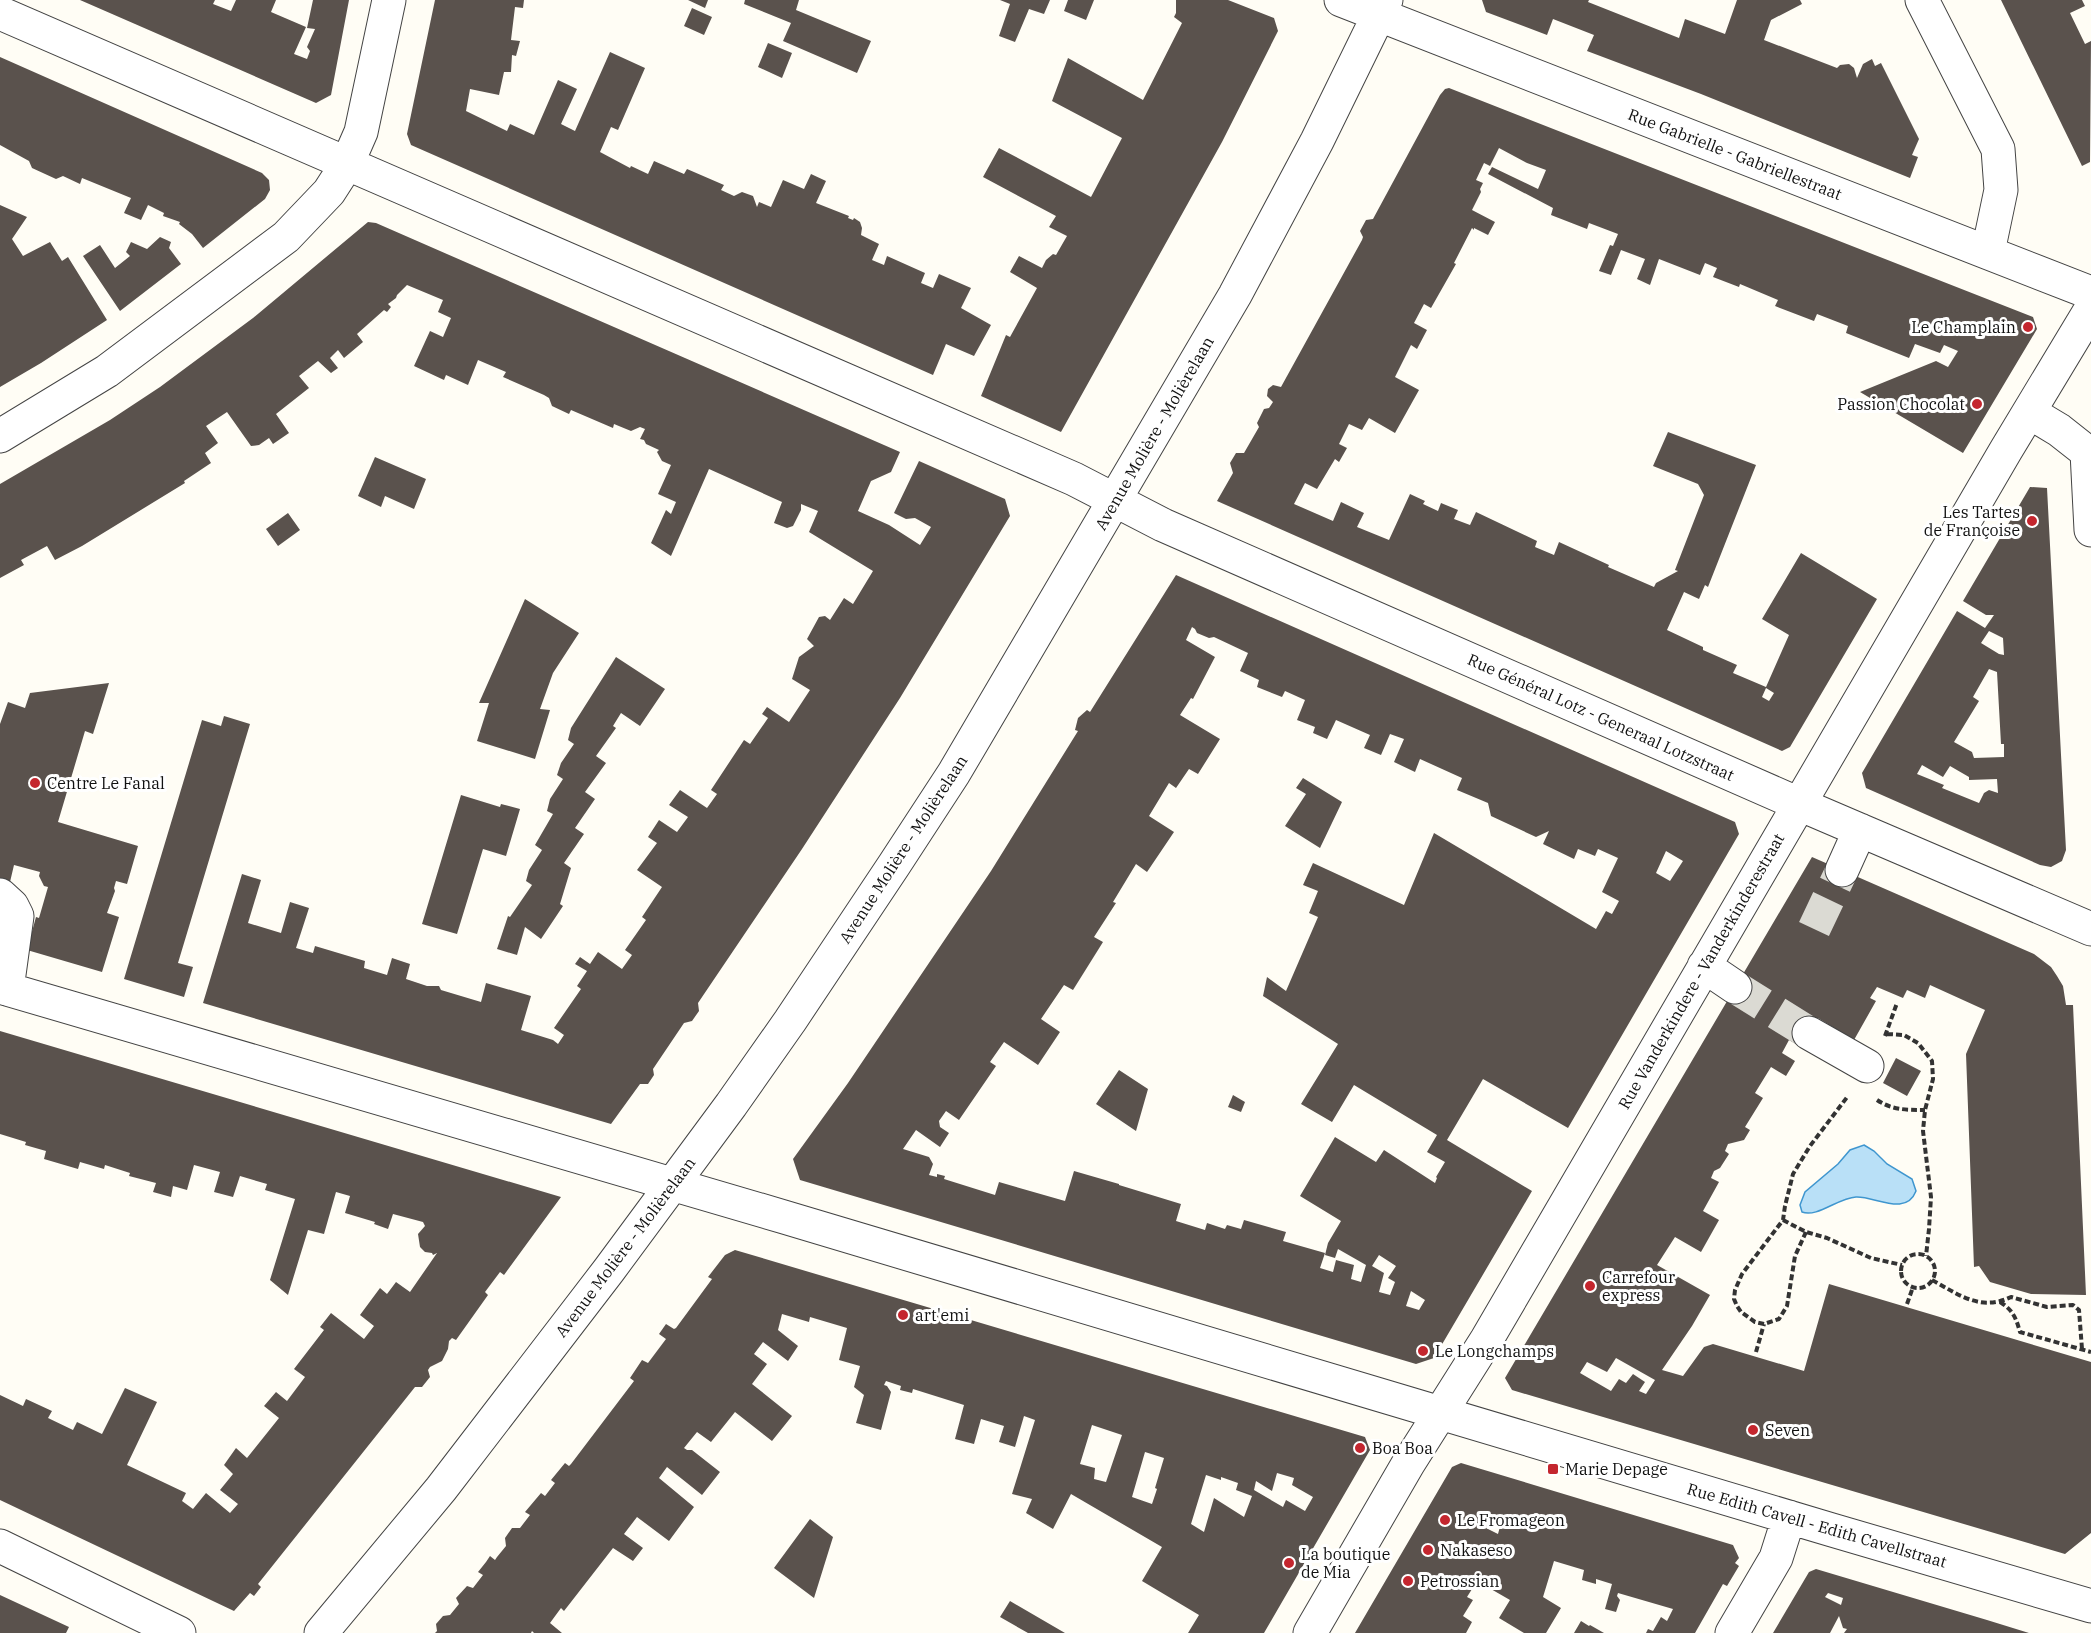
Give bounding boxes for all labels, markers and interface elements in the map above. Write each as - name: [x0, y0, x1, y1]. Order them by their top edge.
- street label: Rue Gabrielle - Gabriellestraat: [1625, 104, 1845, 204]
- place label: Le Champlain: [1911, 317, 2016, 337]
- marker: Le Champlain: [2021, 320, 2035, 334]
- street label: Avenue Molière - Molièrelaan: [1090, 333, 1218, 533]
- place label: Passion Chocolat: [1837, 394, 1965, 414]
- marker: Passion Chocolat: [1970, 397, 1984, 411]
- place label: Les Tartes de Françoise: [1924, 502, 2020, 540]
- marker: Les Tartes de Françoise: [2025, 514, 2039, 528]
- street label: Rue Général Lotz - Generaal Lotzstraat: [1465, 649, 1738, 785]
- street label: Avenue Molière - Molièrelaan: [835, 751, 971, 947]
- place label: Centre Le Fanal: [47, 773, 165, 793]
- marker: Centre Le Fanal: [28, 776, 42, 790]
- street label: Rue Vanderkindere - Vanderkinderestraat: [1614, 829, 1789, 1112]
- street label: Avenue Molière - Molièrelaan: [551, 1153, 699, 1341]
- place label: Carrefour express: [1602, 1267, 1675, 1305]
- marker: Carrefour express: [1583, 1279, 1597, 1293]
- place label: art'emi: [915, 1305, 969, 1325]
- marker: art'emi: [896, 1308, 910, 1322]
- place label: Le Longchamps: [1435, 1341, 1554, 1361]
- marker: Le Longchamps: [1416, 1344, 1430, 1358]
- place label: Seven: [1765, 1420, 1810, 1440]
- marker: Seven: [1746, 1423, 1760, 1437]
- place label: Boa Boa: [1372, 1438, 1433, 1458]
- marker: Boa Boa: [1353, 1441, 1367, 1455]
- place label: Marie Depage: [1565, 1459, 1668, 1479]
- marker: Marie Depage: [1546, 1462, 1560, 1476]
- street label: Rue Edith Cavell - Edith Cavellstraat: [1685, 1478, 1949, 1572]
- place label: Le Fromageon: [1457, 1510, 1565, 1530]
- marker: Le Fromageon: [1438, 1513, 1452, 1527]
- place label: Nakaseso: [1440, 1540, 1512, 1560]
- marker: Nakaseso: [1421, 1543, 1435, 1557]
- place label: La boutique de Mia: [1301, 1544, 1390, 1582]
- marker: La boutique de Mia: [1282, 1556, 1296, 1570]
- place label: Petrossian: [1420, 1571, 1500, 1591]
- marker: Petrossian: [1401, 1574, 1415, 1588]

